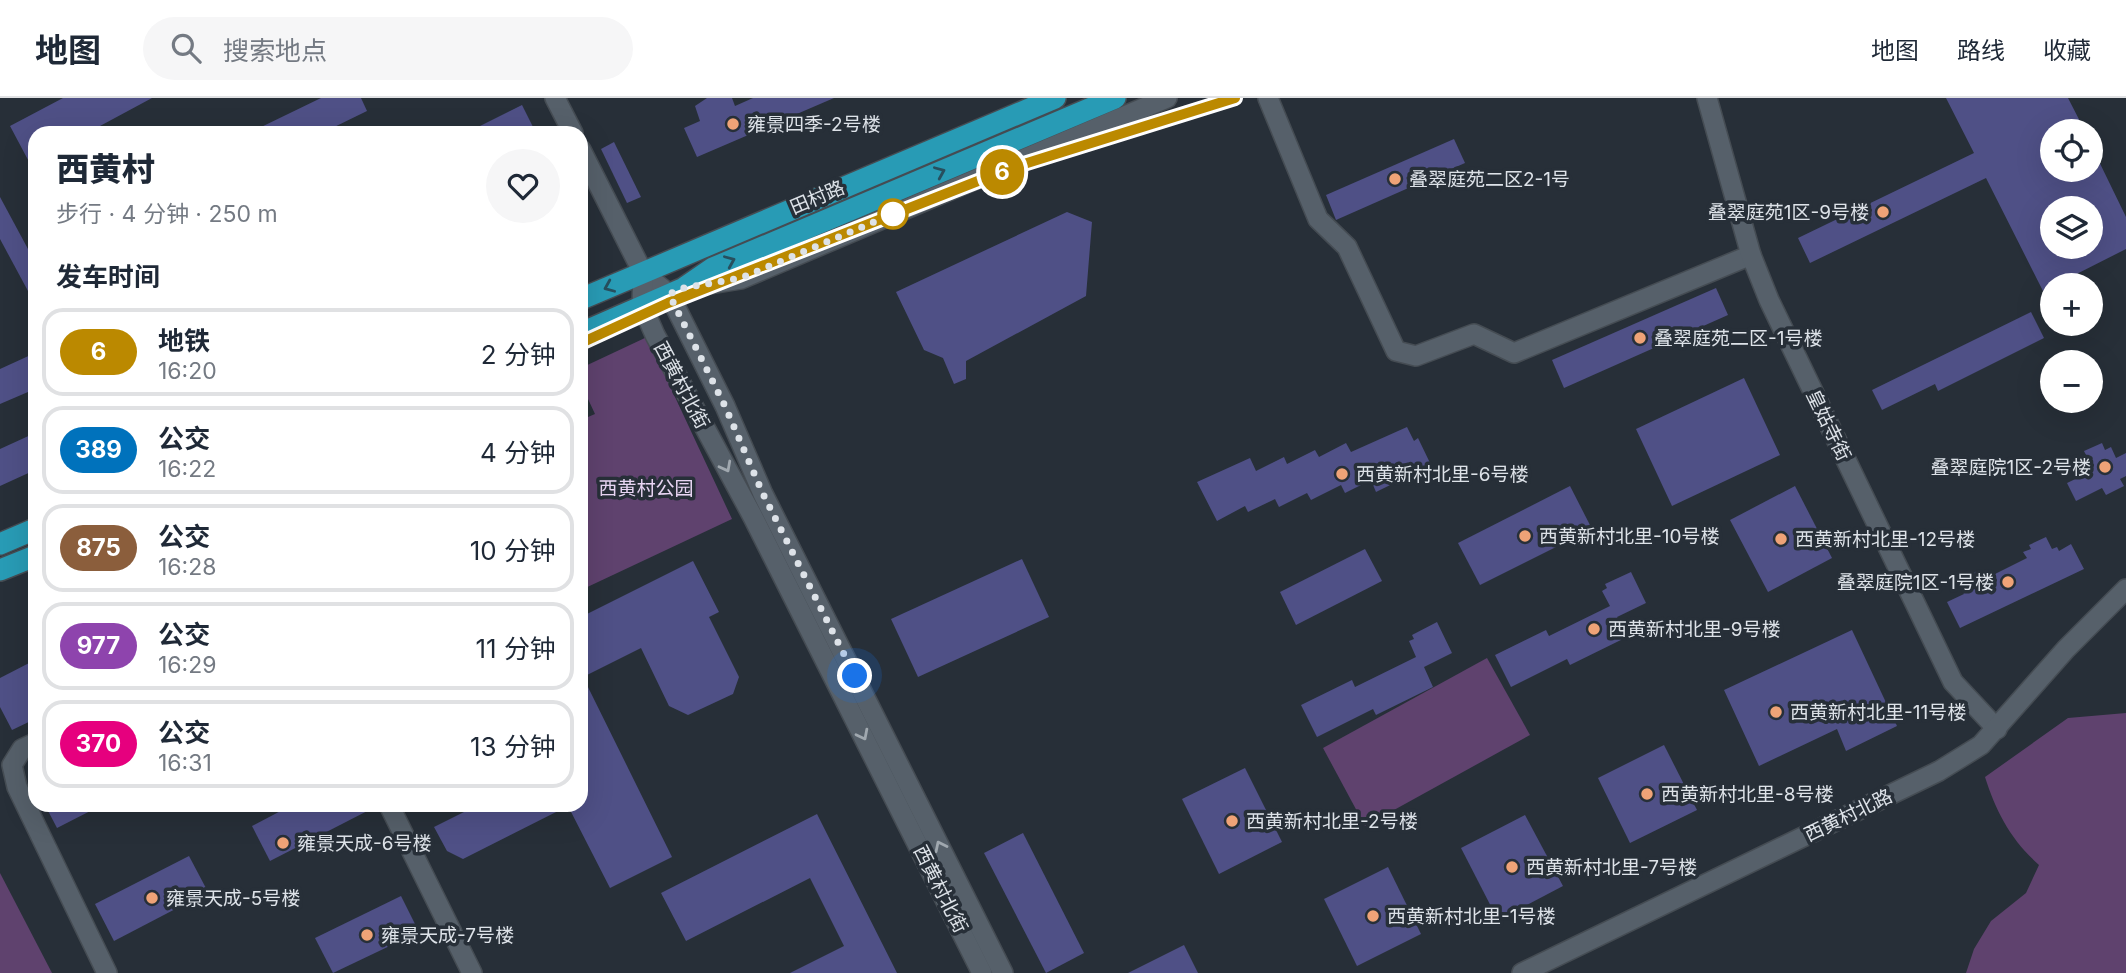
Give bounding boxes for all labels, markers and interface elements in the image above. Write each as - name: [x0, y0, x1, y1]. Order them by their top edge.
- search box: [143, 17, 633, 80]
- icon: search: [167, 29, 205, 67]
- text: 地图: [35, 30, 101, 70]
- text: 搜索地点: [223, 35, 327, 66]
- text: 地图: [1871, 36, 1919, 65]
- text: 路线: [1957, 36, 2005, 65]
- text: 收藏: [2043, 36, 2091, 65]
- place label: 雍景四季-2号楼: [747, 113, 881, 136]
- marker: 雍景四季-2号楼: [725, 116, 741, 132]
- map controls: [2040, 119, 2103, 413]
- button: locate: [2040, 119, 2103, 182]
- text: 西黄村: [56, 149, 155, 189]
- button: heart: [486, 149, 560, 223]
- line badge: 6: [979, 149, 1025, 195]
- text: 6: [994, 157, 1010, 186]
- one-way arrow: [933, 166, 945, 180]
- place label: 叠翠庭苑二区2-1号: [1409, 168, 1570, 191]
- marker: 叠翠庭苑二区2-1号: [1387, 171, 1403, 187]
- street label: 田村路: [786, 176, 848, 219]
- button: layers: [2040, 196, 2103, 259]
- unlabelled marker: [878, 199, 908, 229]
- text: 步行 · 4 分钟 · 250 m: [56, 200, 278, 228]
- place label: 叠翠庭苑1区-9号楼: [1708, 201, 1869, 224]
- marker: 叠翠庭苑1区-9号楼: [1875, 204, 1891, 220]
- one-way arrow: [723, 255, 736, 269]
- text: 发车时间: [56, 261, 160, 292]
- button: +: [2040, 273, 2103, 336]
- one-way arrow: [603, 279, 616, 293]
- text: 地铁: [158, 325, 210, 356]
- place label: 叠翠庭苑二区-1号楼: [1654, 327, 1822, 350]
- marker: 叠翠庭苑二区-1号楼: [1632, 330, 1648, 346]
- text: 6: [91, 337, 106, 366]
- street label: 西黄村北街: [649, 338, 714, 433]
- text: 2 分钟: [481, 339, 556, 370]
- button: −: [2040, 350, 2103, 413]
- text: 16:20: [158, 357, 217, 385]
- street label: 皇姑寺街: [1802, 386, 1856, 464]
- text: 公交: [158, 423, 210, 454]
- text: 389: [75, 435, 122, 464]
- text: 4 分钟: [480, 437, 556, 468]
- text: 16:22: [158, 455, 216, 483]
- place label: 叠翠庭院1区-2号楼: [1931, 456, 2091, 479]
- marker: 叠翠庭院1区-2号楼: [2097, 459, 2113, 475]
- one-way arrow: [718, 460, 731, 472]
- place label: 西黄新村北里-6号楼: [1356, 463, 1529, 486]
- marker: 西黄新村北里-6号楼: [1334, 466, 1350, 482]
- park label: 西黄村公园: [598, 477, 694, 500]
- text: 公交: [158, 521, 210, 552]
- place label: 西黄新村北里-10号楼: [1539, 525, 1719, 548]
- marker: 西黄新村北里-10号楼: [1517, 528, 1533, 544]
- place label: 西黄新村北里-12号楼: [1795, 528, 1975, 551]
- marker: 西黄新村北里-12号楼: [1773, 531, 1789, 547]
- text: 875: [76, 533, 121, 562]
- text: 10 分钟: [470, 535, 556, 566]
- text: 16:28: [158, 553, 217, 581]
- place label: 叠翠庭院1区-1号楼: [1837, 571, 1994, 594]
- marker: 叠翠庭院1区-1号楼: [2000, 574, 2016, 590]
- place label: 西黄新村北里-9号楼: [1608, 618, 1781, 641]
- text: 公交: [158, 619, 210, 650]
- marker: 西黄新村北里-9号楼: [1586, 621, 1602, 637]
- text: 977: [77, 631, 120, 660]
- text: 11 分钟: [476, 633, 556, 664]
- text: 16:29: [158, 651, 217, 679]
- your location: [837, 658, 872, 693]
- place label: 西黄新村北里-11号楼: [1790, 701, 1966, 724]
- marker: 西黄新村北里-11号楼: [1768, 704, 1784, 720]
- text: 公交: [158, 717, 210, 748]
- one-way arrow: [854, 728, 868, 740]
- text: 370: [76, 729, 121, 758]
- text: 13 分钟: [470, 731, 556, 762]
- text: 16:31: [158, 749, 212, 777]
- place label: 西黄新村北里-8号楼: [1661, 783, 1834, 806]
- street label: 西黄村北路: [1800, 784, 1896, 847]
- marker: 西黄新村北里-8号楼: [1639, 786, 1655, 802]
- place label: 西黄新村北里-2号楼: [1246, 810, 1418, 833]
- marker: 西黄新村北里-2号楼: [1224, 813, 1240, 829]
- place label: 雍景天成-6号楼: [297, 832, 432, 855]
- marker: 雍景天成-6号楼: [275, 835, 291, 851]
- one-way arrow: [935, 841, 949, 853]
- street label: 西黄村北街: [909, 842, 972, 937]
- place label: 西黄新村北里-7号楼: [1526, 856, 1697, 879]
- marker: 西黄新村北里-7号楼: [1504, 859, 1520, 875]
- place label: 雍景天成-5号楼: [166, 887, 300, 910]
- marker: 雍景天成-5号楼: [144, 890, 160, 906]
- place label: 西黄新村北里-1号楼: [1387, 905, 1555, 928]
- marker: 西黄新村北里-1号楼: [1365, 908, 1381, 924]
- place label: 雍景天成-7号楼: [381, 924, 514, 947]
- marker: 雍景天成-7号楼: [359, 927, 375, 943]

